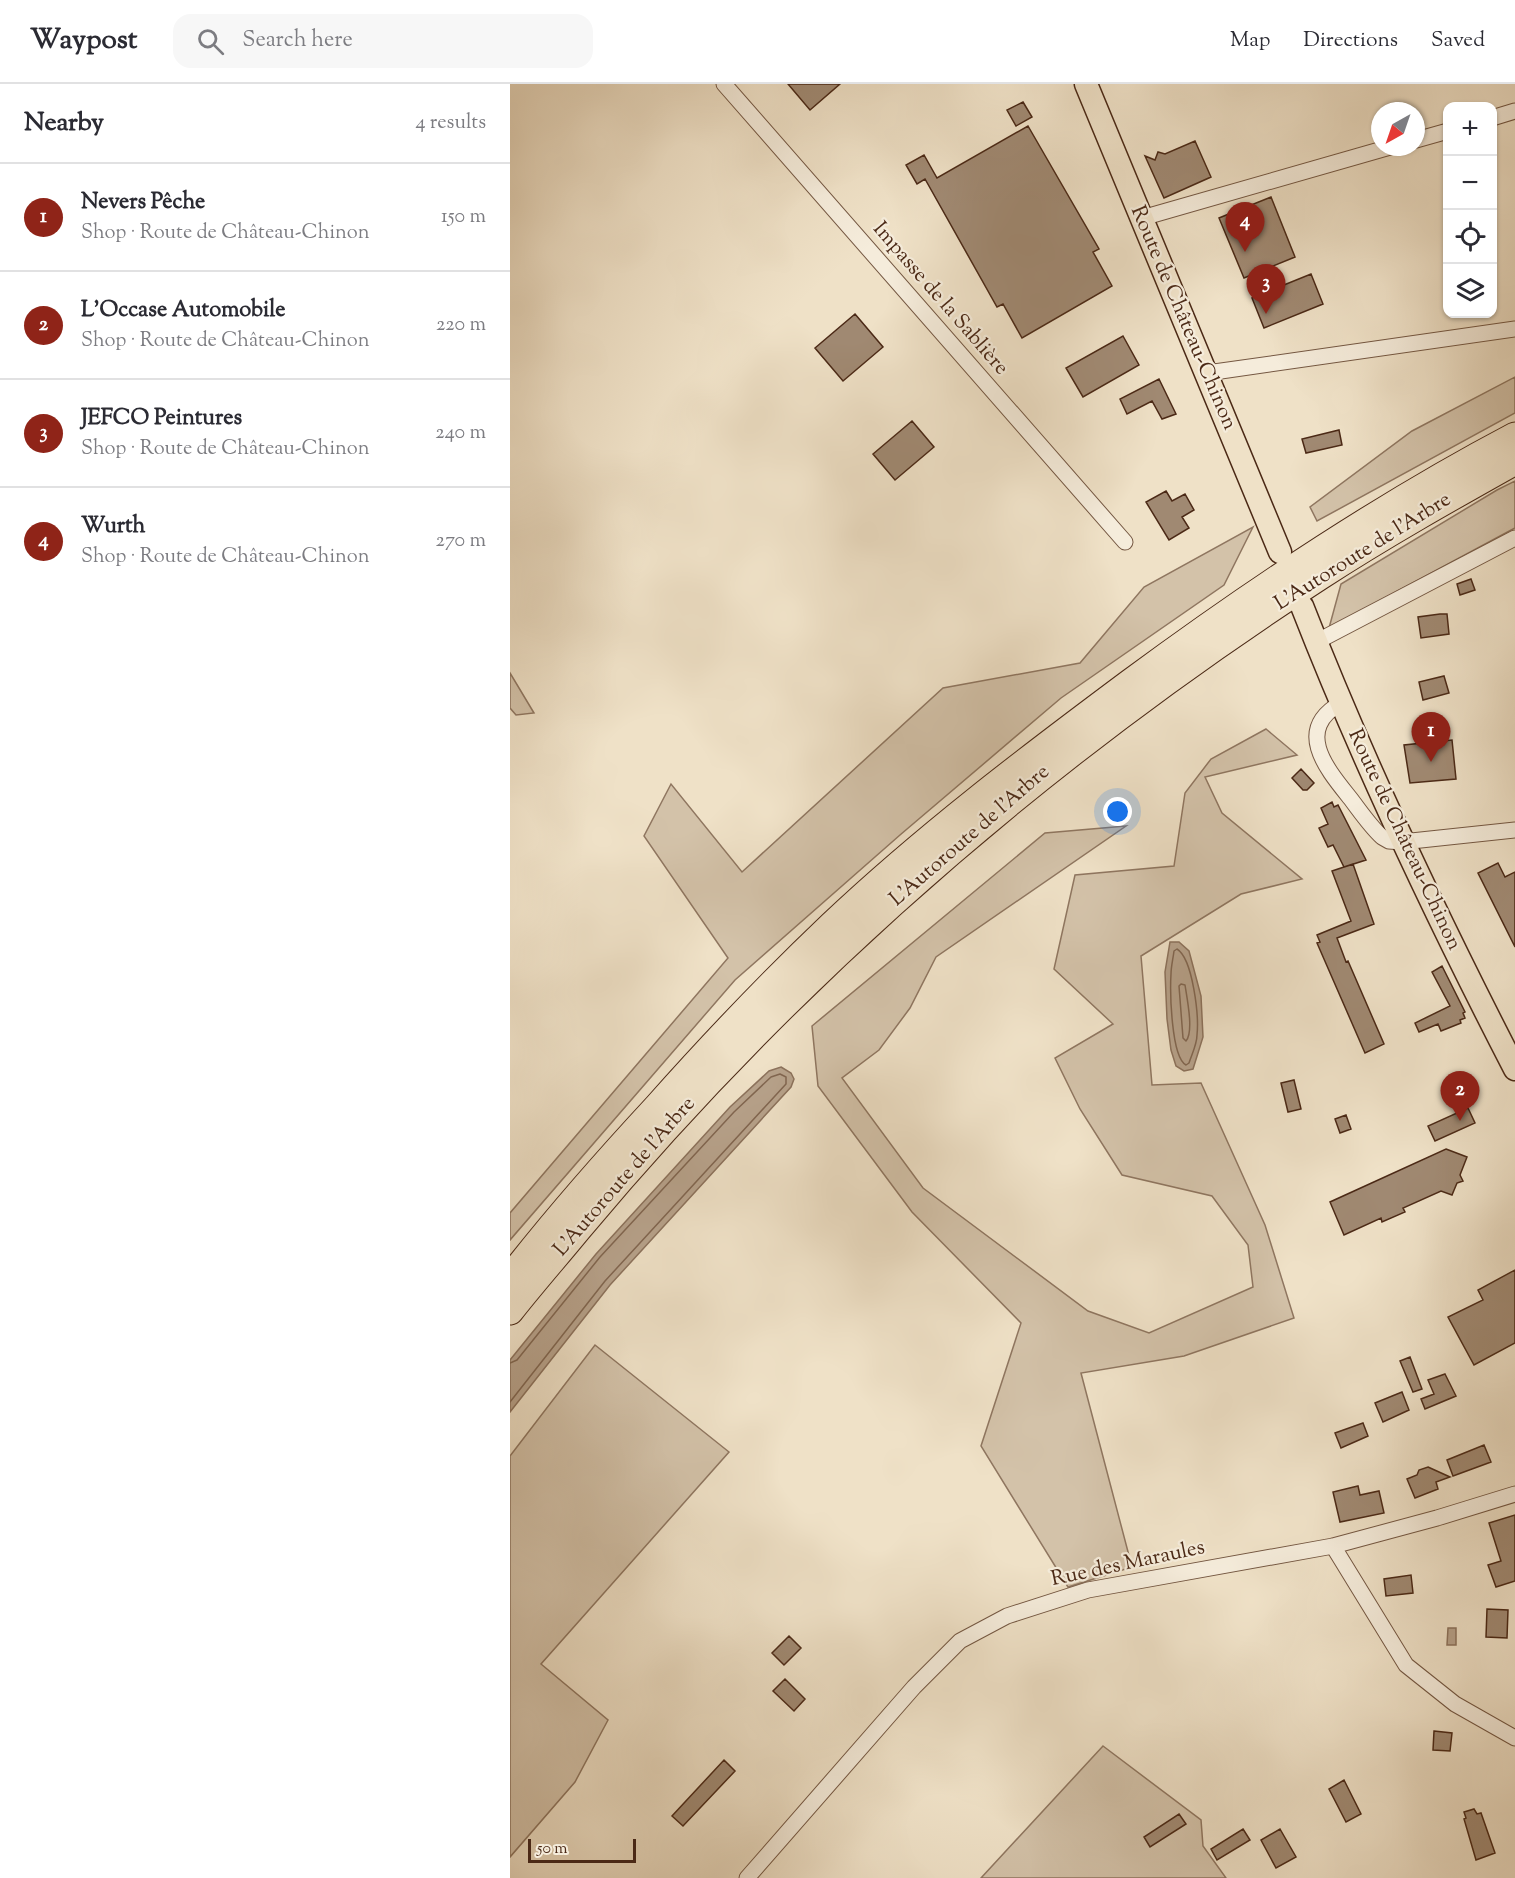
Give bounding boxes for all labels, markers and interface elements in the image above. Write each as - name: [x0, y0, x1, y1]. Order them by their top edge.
- search box: [173, 14, 593, 68]
- text: Waypost: [30, 21, 137, 61]
- icon: search: [194, 25, 227, 58]
- text: Search here: [242, 25, 353, 57]
- text: Map: [1230, 26, 1270, 56]
- text: Directions: [1303, 26, 1398, 56]
- text: Saved: [1431, 26, 1485, 56]
- north arrow: [1371, 102, 1425, 156]
- map controls: [1443, 102, 1497, 318]
- button: +: [1443, 102, 1497, 156]
- text: Nearby: [24, 105, 104, 142]
- text: 4 results: [415, 109, 486, 138]
- button: −: [1443, 156, 1497, 210]
- text: Nevers Pêche: [81, 187, 205, 219]
- street label: Route de Château-Chinon: [1122, 201, 1244, 435]
- pin: 4: [1226, 202, 1264, 252]
- text: 1: [40, 203, 47, 232]
- text: 150 m: [441, 203, 486, 232]
- button: locate: [1443, 210, 1497, 264]
- street label: Impasse de la Sablière: [865, 216, 1015, 382]
- text: Shop · Route de Château-Chinon: [81, 219, 369, 248]
- pin: 3: [1246, 264, 1286, 314]
- button: layers: [1443, 264, 1497, 318]
- text: L'Occase Automobile: [81, 295, 285, 327]
- text: 2: [39, 311, 48, 340]
- text: 220 m: [436, 311, 486, 340]
- text: Shop · Route de Château-Chinon: [81, 327, 369, 356]
- text: JEFCO Peintures: [81, 403, 242, 435]
- text: 3: [39, 419, 48, 448]
- text: 240 m: [435, 419, 486, 448]
- text: Shop · Route de Château-Chinon: [81, 435, 369, 464]
- street label: L'Autoroute de l'Arbre: [1269, 485, 1457, 619]
- text: Wurth: [81, 511, 146, 543]
- text: 4: [38, 527, 49, 556]
- text: 270 m: [436, 527, 486, 556]
- text: Shop · Route de Château-Chinon: [81, 543, 369, 572]
- pin: 1: [1412, 712, 1450, 762]
- street label: Route de Château-Chinon: [1339, 724, 1469, 956]
- street label: L'Autoroute de l'Arbre: [883, 758, 1057, 914]
- your location: [1103, 797, 1132, 826]
- pin: 2: [1440, 1072, 1480, 1121]
- street label: L'Autoroute de l'Arbre: [547, 1090, 703, 1264]
- street label: Rue des Maraules: [1048, 1533, 1208, 1595]
- scale bar: [528, 1836, 636, 1864]
- text: 50 m: [537, 1838, 568, 1861]

